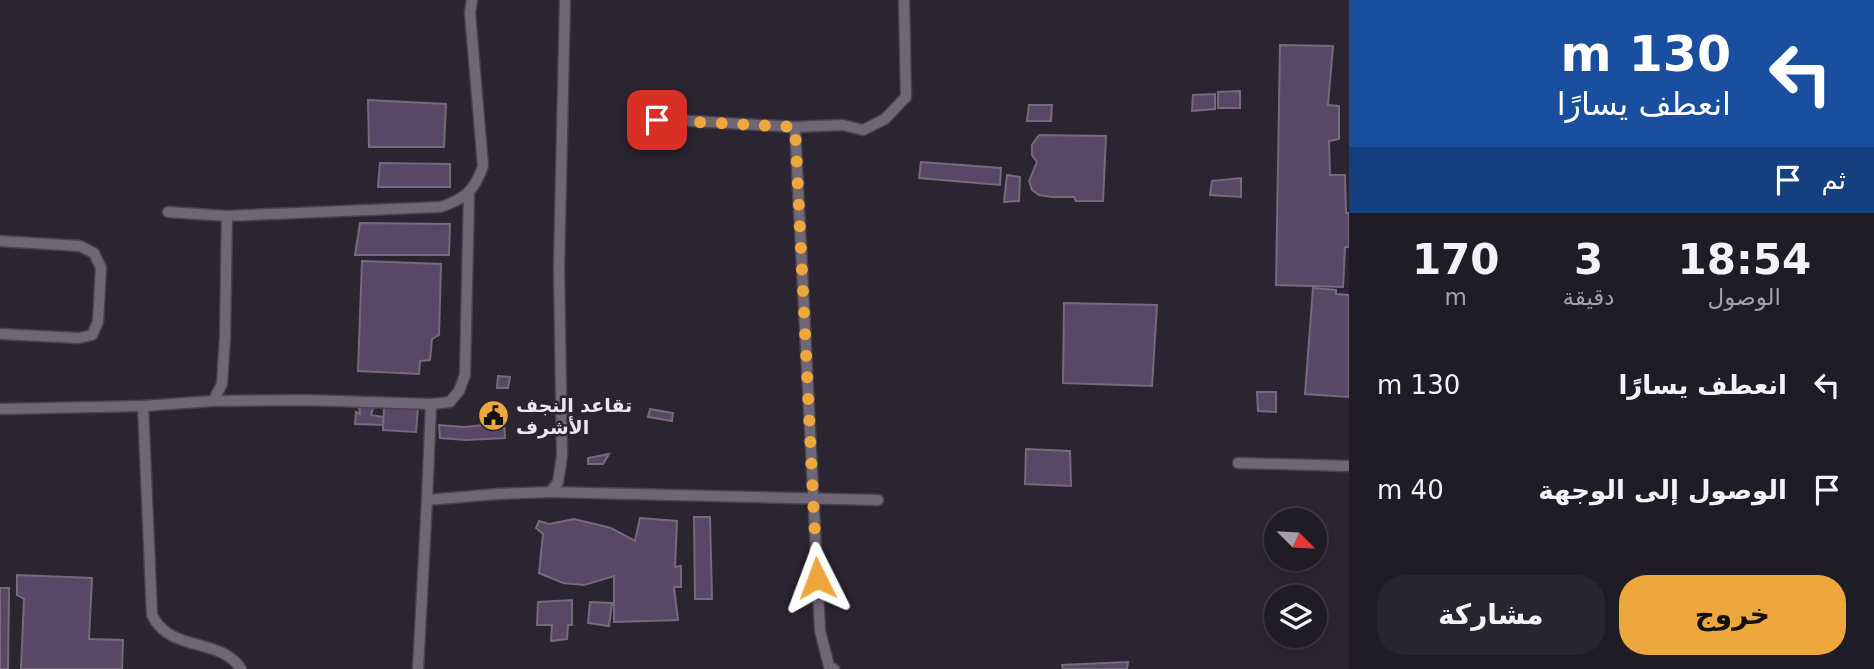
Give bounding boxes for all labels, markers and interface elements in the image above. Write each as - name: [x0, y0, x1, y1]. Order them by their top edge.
- text: 130 m: [1561, 26, 1731, 83]
- icon: left: [1755, 28, 1846, 119]
- text: انعطف يسارًا: [1557, 85, 1731, 123]
- pin: [627, 90, 687, 150]
- icon: arrive: [638, 101, 676, 139]
- icon: arrive: [1769, 161, 1807, 199]
- text: ثم: [1821, 165, 1846, 195]
- text: 170: [1412, 235, 1500, 284]
- text: 3: [1574, 235, 1603, 284]
- text: 18:54: [1677, 235, 1811, 284]
- text: m: [1445, 284, 1467, 310]
- text: دقيقة: [1562, 284, 1615, 310]
- text: الوصول: [1708, 284, 1781, 310]
- icon: left: [1808, 366, 1846, 404]
- text: 130 m: [1377, 370, 1460, 400]
- text: انعطف يسارًا: [1618, 370, 1787, 400]
- place label: تقاعد النجف الأشرف: [516, 394, 632, 439]
- public building icon: تقاعد النجف الأشرف: [476, 399, 510, 433]
- icon: arrive: [1808, 471, 1846, 509]
- text: 40 m: [1377, 475, 1444, 505]
- text: الوصول إلى الوجهة: [1538, 475, 1787, 505]
- north arrow: [1264, 508, 1326, 570]
- map controls: [1264, 508, 1327, 648]
- position arrow: [780, 541, 854, 615]
- button: مشاركة: [1377, 575, 1605, 655]
- button: خروج: [1619, 575, 1846, 655]
- button: layers: [1264, 585, 1327, 648]

